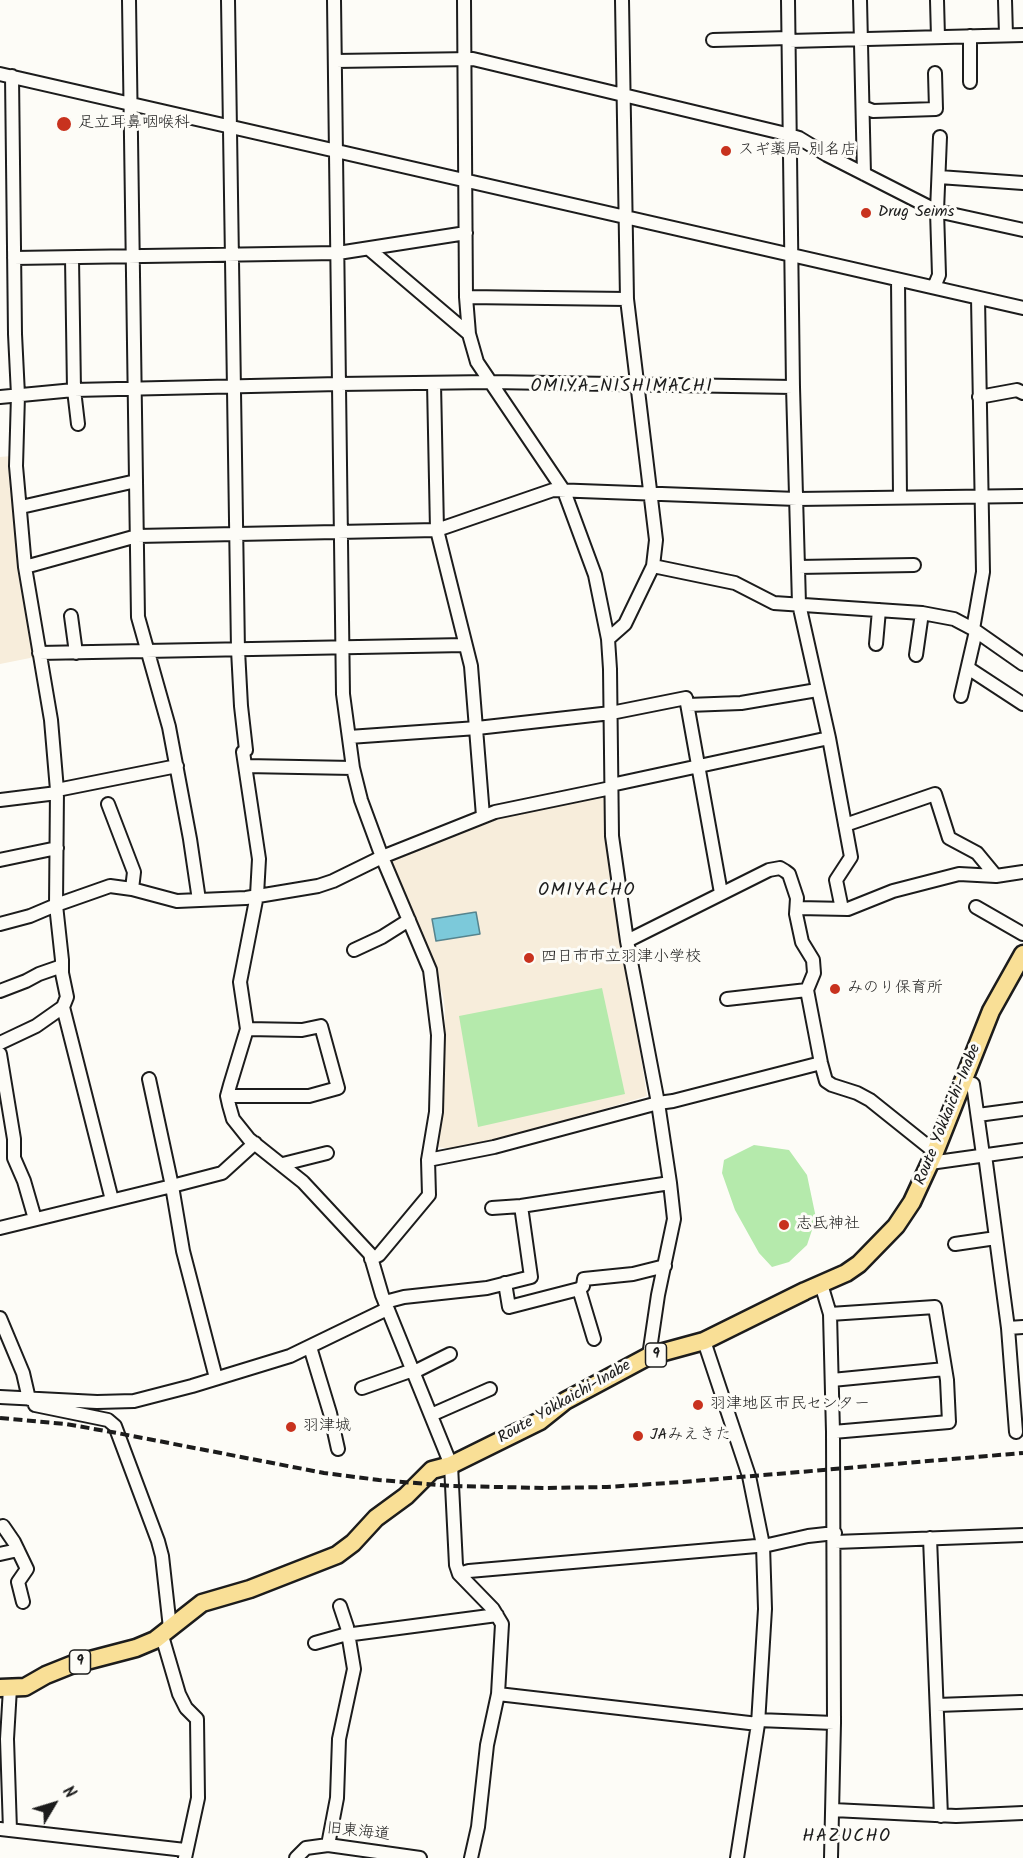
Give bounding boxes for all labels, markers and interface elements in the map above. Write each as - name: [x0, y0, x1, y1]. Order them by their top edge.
- place label: 足立耳鼻咽喉科: [78, 114, 190, 134]
- marker: 足立耳鼻咽喉科: [55, 115, 73, 133]
- place label: スギ薬局 別名店: [738, 141, 856, 161]
- marker: スギ薬局 別名店: [719, 144, 733, 158]
- place label: Drug Seims: [878, 203, 954, 223]
- marker: Drug Seims: [859, 206, 873, 220]
- district label: OMIYA-NISHIMACHI: [531, 377, 713, 399]
- district label: OMIYACHO: [538, 881, 636, 903]
- place label: 四日市市立羽津小学校: [541, 948, 701, 968]
- marker: 四日市市立羽津小学校: [522, 951, 536, 965]
- place label: みのり保育所: [847, 979, 943, 999]
- marker: みのり保育所: [828, 982, 842, 996]
- street label: Route Yokkaichi-Inabe: [912, 1042, 986, 1188]
- place label: 志氐神社: [796, 1215, 860, 1235]
- marker: 志氐神社: [777, 1218, 791, 1232]
- road number: 9: [646, 1343, 666, 1367]
- street label: Route Yokkaichi-Inabe: [495, 1357, 635, 1449]
- place label: 羽津地区市民センター: [710, 1395, 870, 1415]
- marker: 羽津地区市民センター: [691, 1398, 705, 1412]
- place label: 羽津城: [303, 1417, 351, 1437]
- marker: 羽津城: [284, 1420, 298, 1434]
- place label: JAみえきた: [650, 1426, 731, 1446]
- marker: JAみえきた: [631, 1429, 645, 1443]
- road number: 9: [70, 1650, 90, 1674]
- north arrow: [24, 1774, 84, 1834]
- text: N: [56, 1781, 82, 1804]
- street label: 旧東海道: [325, 1820, 391, 1846]
- district label: HAZUCHO: [802, 1827, 892, 1849]

